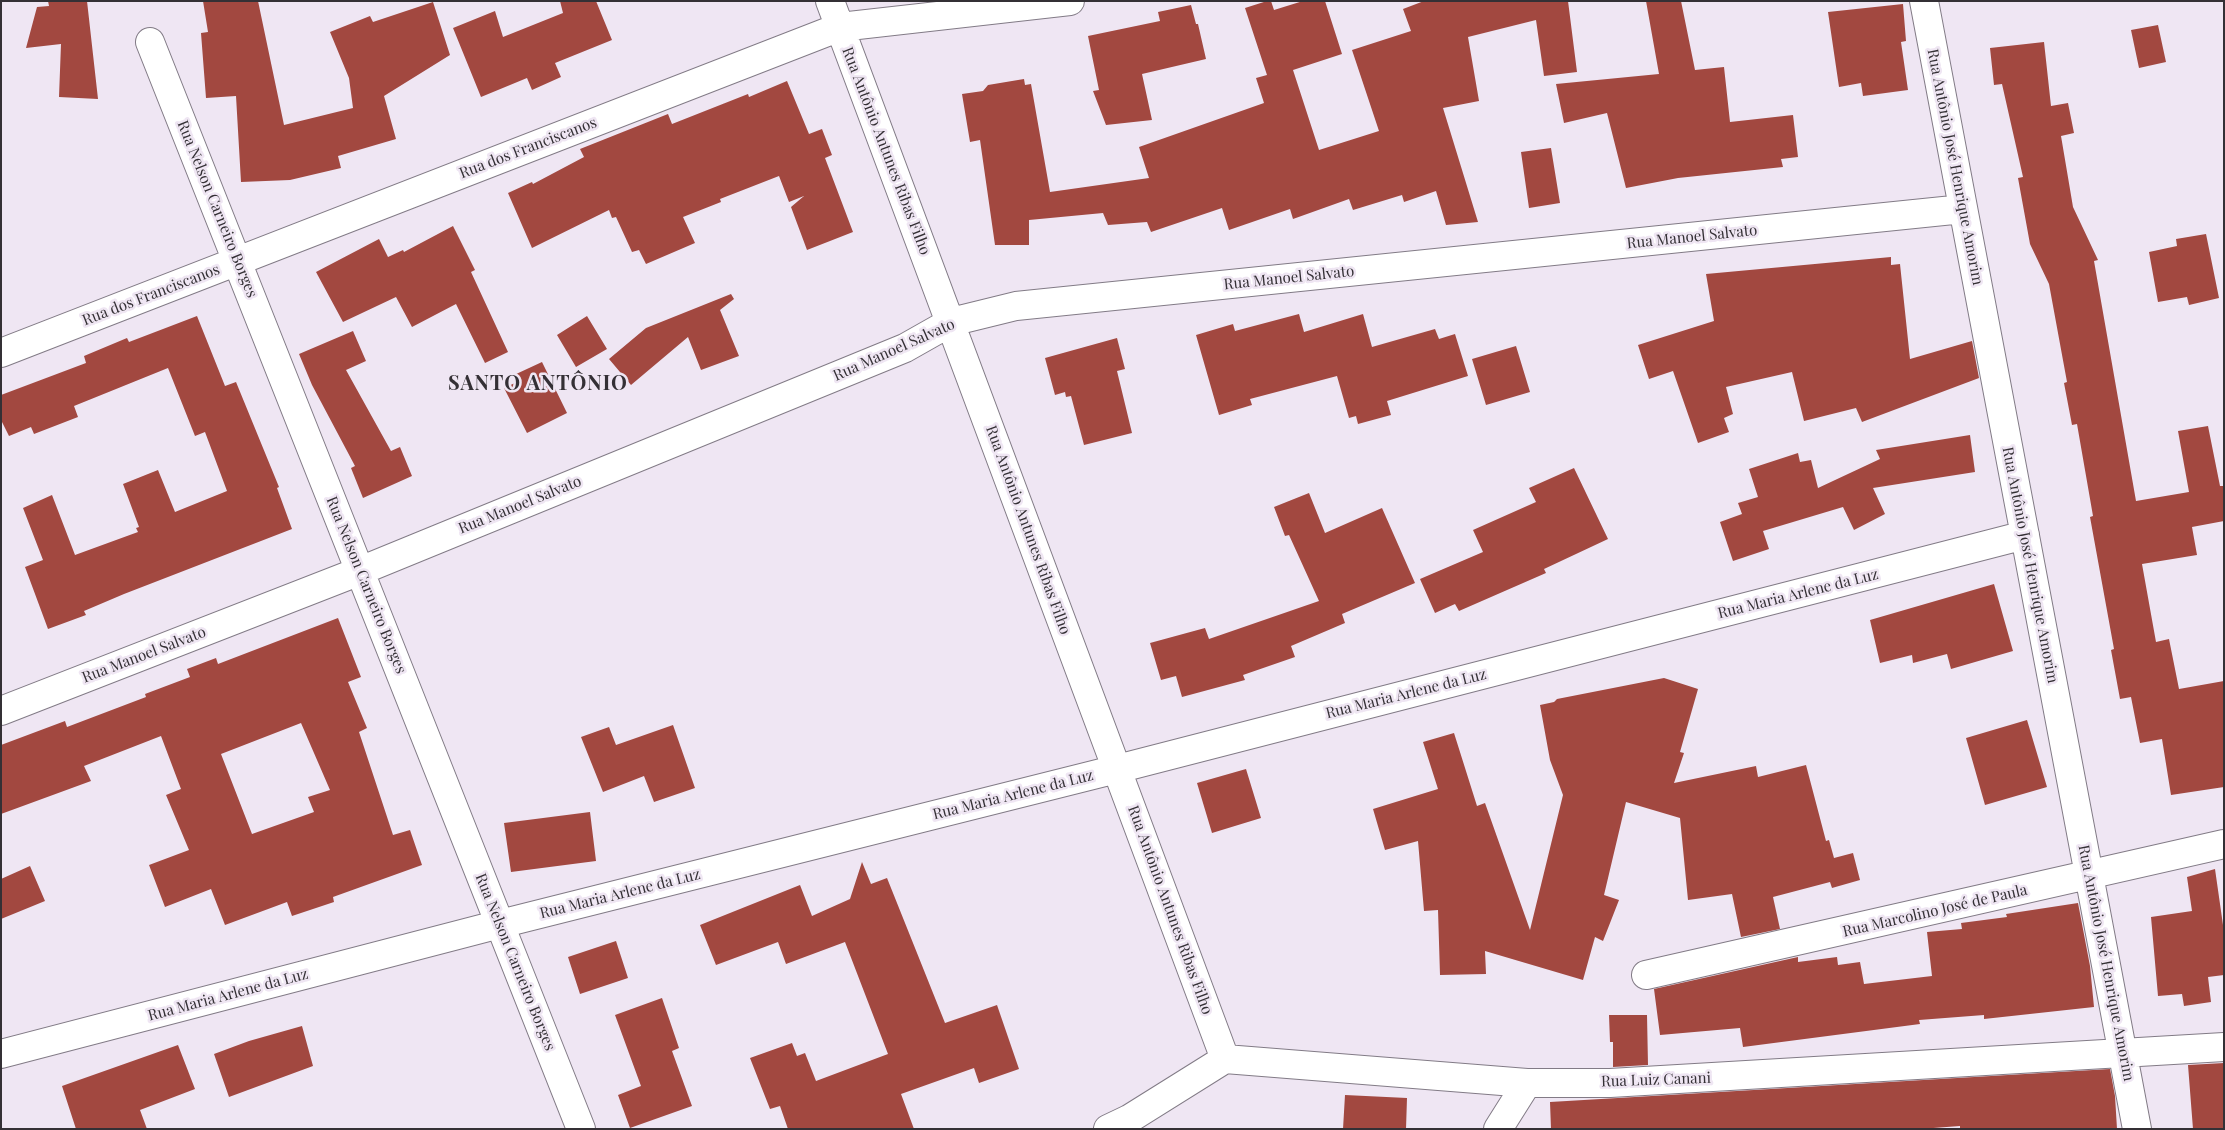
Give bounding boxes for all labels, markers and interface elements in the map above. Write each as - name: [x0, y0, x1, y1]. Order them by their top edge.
- street label: Rua Antônio Antunes Ribas Filho: [838, 45, 934, 257]
- street label: Rua Antônio José Henrique Amorim: [1923, 47, 1987, 287]
- street label: Rua dos Franciscanos: [457, 113, 599, 183]
- street label: Rua Nelson Carneiro Borges: [173, 118, 261, 300]
- street label: Rua Manoel Salvato: [1626, 221, 1758, 253]
- street label: Rua dos Franciscanos: [80, 260, 222, 330]
- street label: Rua Manoel Salvato: [1223, 262, 1355, 294]
- street label: Rua Manoel Salvato: [831, 315, 957, 385]
- district label: SANTO ANTÔNIO: [446, 372, 630, 396]
- street label: Rua Antônio Antunes Ribas Filho: [982, 423, 1074, 637]
- street label: Rua Antônio José Henrique Amorim: [1998, 445, 2062, 685]
- street label: Rua Manoel Salvato: [456, 472, 584, 538]
- street label: Rua Nelson Carneiro Borges: [322, 494, 410, 676]
- street label: Rua Maria Arlene da Luz: [1716, 565, 1880, 623]
- street label: Rua Manoel Salvato: [80, 623, 208, 687]
- street label: Rua Maria Arlene da Luz: [1324, 665, 1488, 723]
- street label: Rua Maria Arlene da Luz: [931, 766, 1095, 824]
- street label: Rua Antônio Antunes Ribas Filho: [1124, 803, 1216, 1017]
- street label: Rua Antônio José Henrique Amorim: [2074, 843, 2138, 1083]
- street label: Rua Maria Arlene da Luz: [538, 865, 702, 923]
- street label: Rua Nelson Carneiro Borges: [471, 871, 559, 1053]
- street label: Rua Marcolino José de Paula: [1841, 881, 2029, 941]
- street label: Rua Maria Arlene da Luz: [146, 965, 310, 1025]
- street label: Rua Luiz Canani: [1601, 1069, 1711, 1091]

